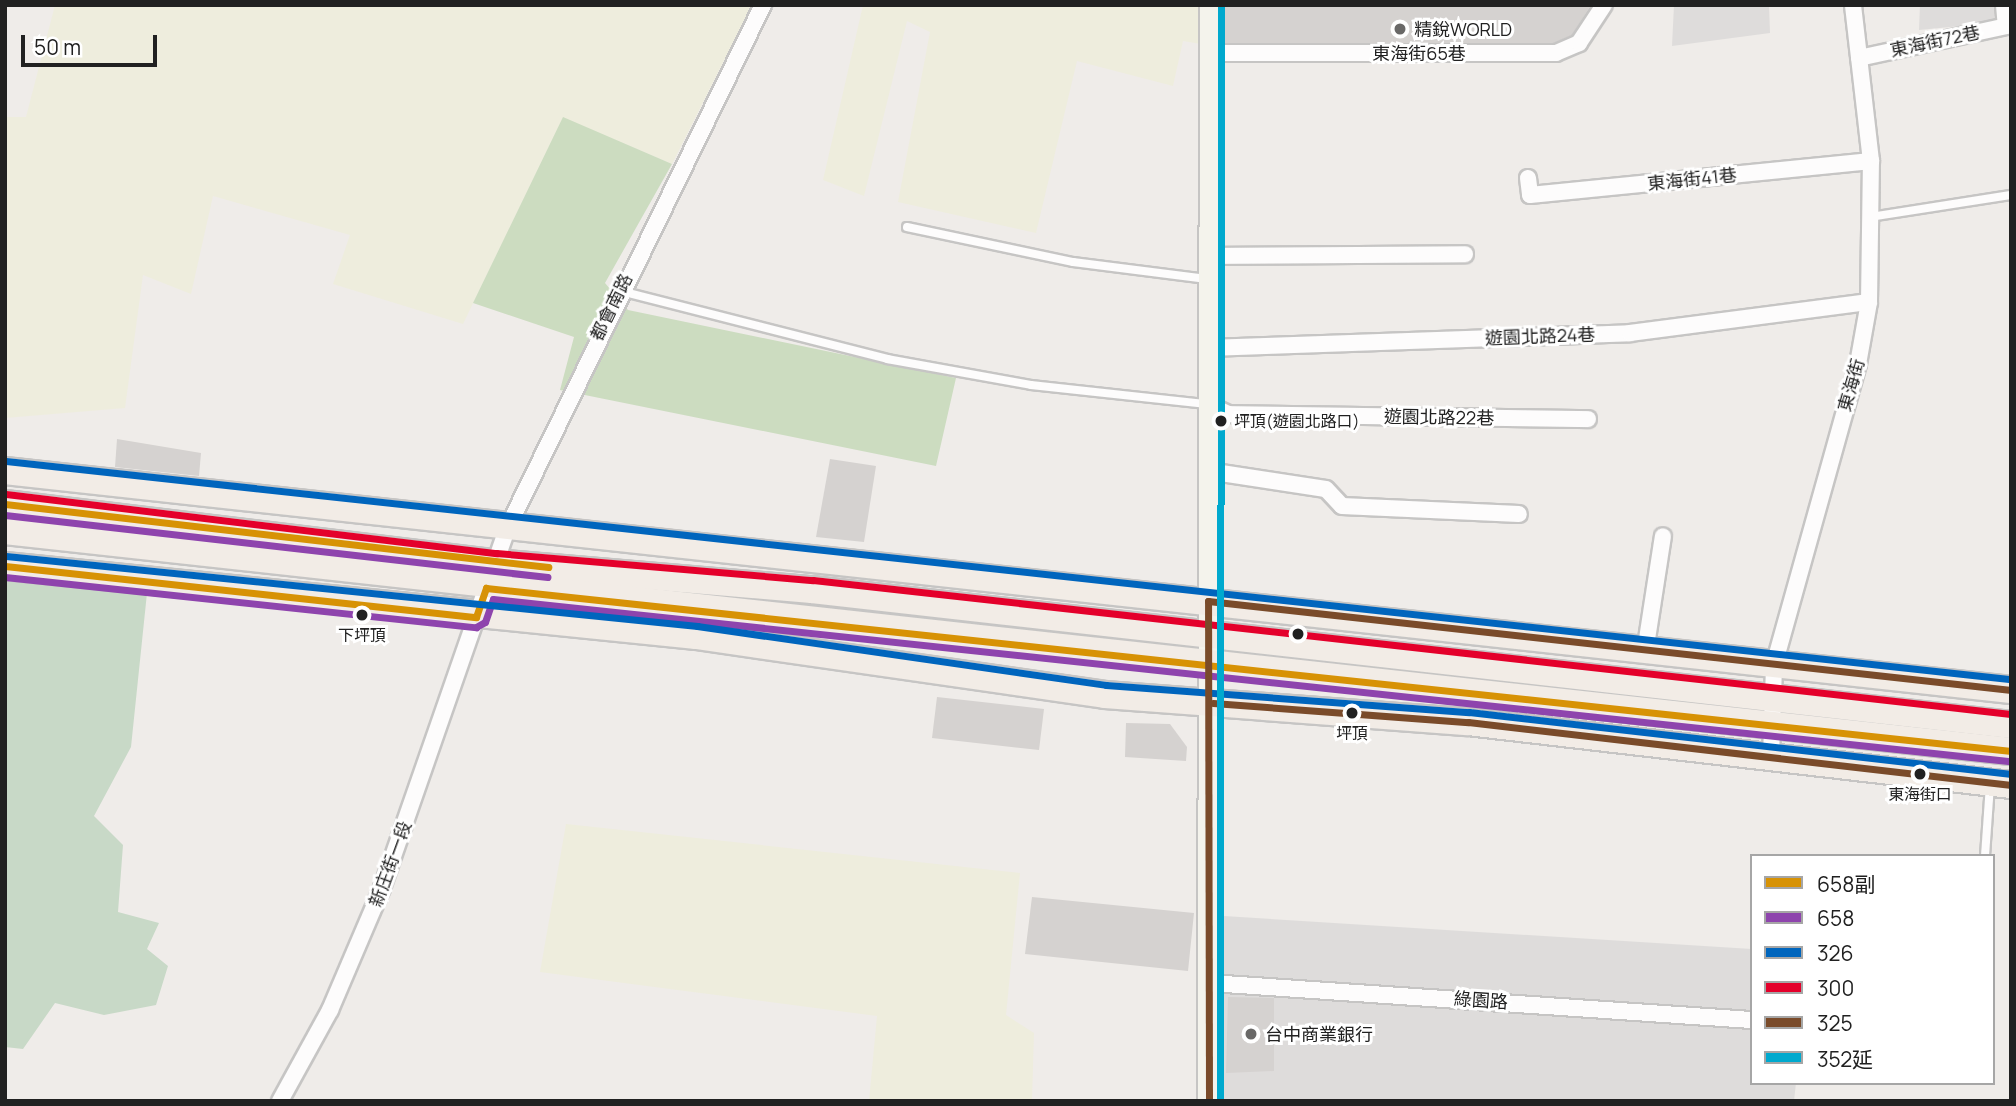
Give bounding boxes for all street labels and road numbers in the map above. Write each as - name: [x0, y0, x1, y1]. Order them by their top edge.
- street label: 東海街72巷: [1888, 21, 1982, 61]
- street label: 東海街65巷: [1372, 42, 1466, 64]
- street label: 東海街41巷: [1646, 164, 1738, 194]
- street label: 都會南路: [586, 270, 636, 344]
- street label: 遊園北路24巷: [1484, 323, 1596, 349]
- street label: 東海街: [1833, 356, 1869, 414]
- street label: 遊園北路22巷: [1384, 405, 1494, 429]
- street label: 新庄街一段: [364, 818, 416, 910]
- street label: 綠園路: [1453, 987, 1509, 1013]

